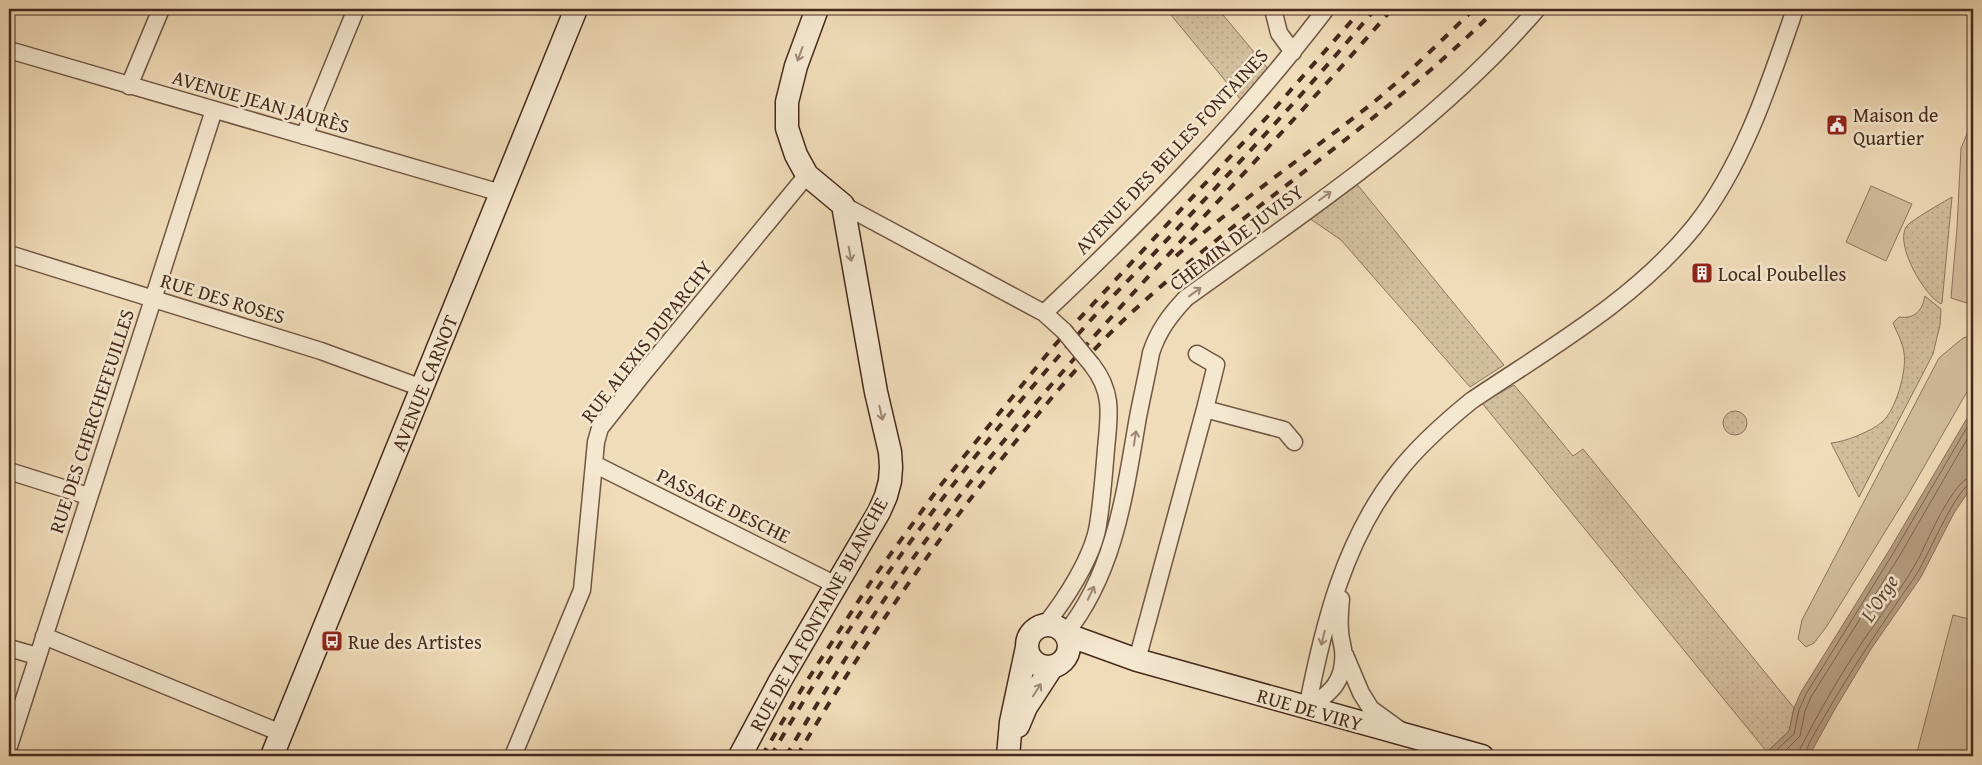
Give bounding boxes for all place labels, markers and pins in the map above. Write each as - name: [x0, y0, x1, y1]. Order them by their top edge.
- place label: Maison de Quartier: [1853, 100, 1938, 152]
- public building icon: Maison de Quartier: [1825, 113, 1849, 137]
- place label: Local Poubelles: [1718, 259, 1846, 288]
- building icon: Local Poubelles: [1690, 261, 1714, 285]
- place label: Rue des Artistes: [348, 627, 482, 656]
- bus stop icon: Rue des Artistes: [320, 629, 344, 653]

